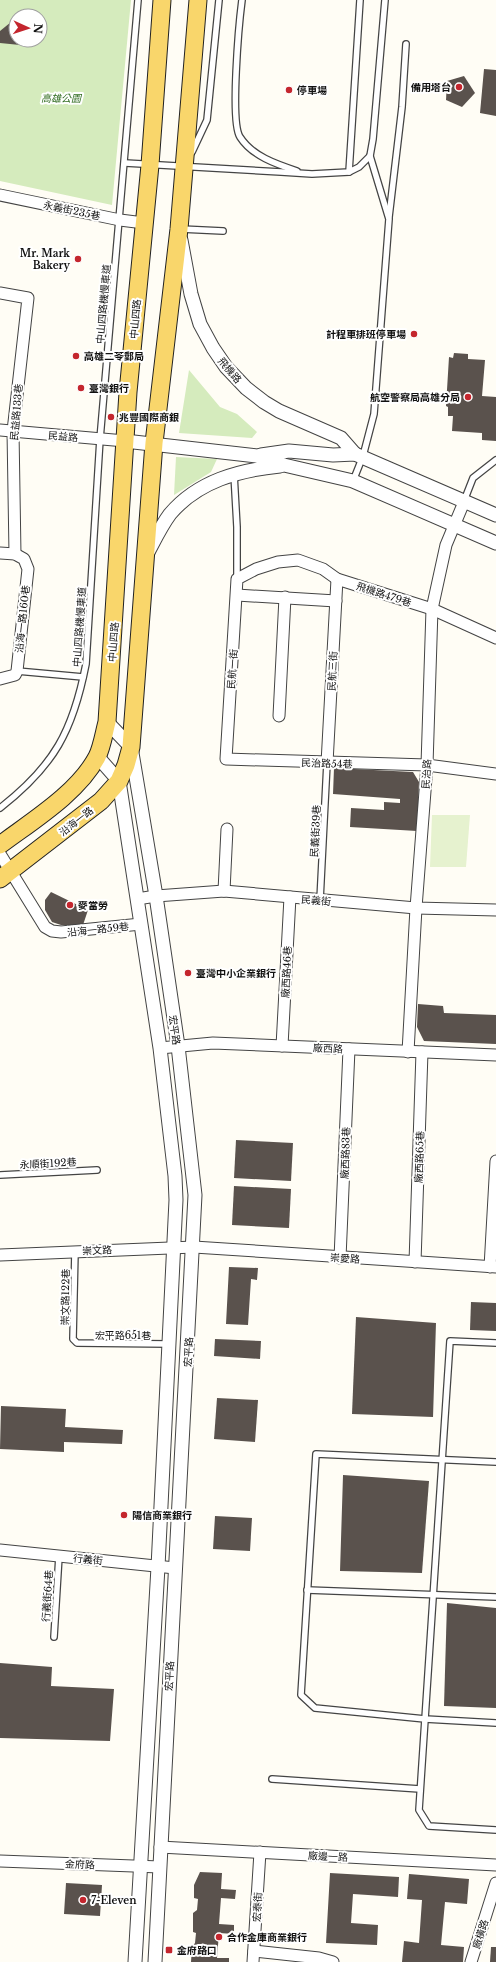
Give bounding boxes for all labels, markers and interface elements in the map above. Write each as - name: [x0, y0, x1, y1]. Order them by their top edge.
- north arrow: [8, 8, 48, 48]
- text: N: [31, 23, 45, 35]
- place label: 備用塔台: [410, 81, 451, 94]
- marker: 備用塔台: [454, 82, 464, 92]
- place label: 停車場: [296, 84, 327, 97]
- marker: 停車場: [284, 85, 294, 95]
- park label: 高雄公園: [41, 92, 83, 105]
- street label: 永義街235巷: [42, 198, 102, 223]
- place label: Mr. Mark Bakery: [20, 247, 71, 272]
- marker: Mr. Mark Bakery: [73, 254, 83, 264]
- street label: 中山四路機慢車道: [94, 264, 113, 344]
- street label: 中山四路: [127, 299, 144, 340]
- place label: 計程車排班停車場: [326, 328, 406, 341]
- marker: 計程車排班停車場: [409, 329, 419, 339]
- place label: 高雄二苓郵局: [84, 350, 144, 363]
- marker: 高雄二苓郵局: [71, 351, 81, 361]
- street label: 飛機路: [215, 355, 244, 386]
- place label: 臺灣銀行: [89, 382, 129, 395]
- street label: 民益路133巷: [8, 383, 25, 441]
- marker: 臺灣銀行: [76, 383, 86, 393]
- place label: 航空警察局高雄分局: [370, 391, 460, 404]
- marker: 航空警察局高雄分局: [463, 392, 473, 402]
- place label: 兆豐國際商銀: [119, 411, 179, 424]
- marker: 兆豐國際商銀: [106, 412, 116, 422]
- street label: 民益路: [47, 429, 78, 444]
- street label: 飛機路479巷: [355, 579, 413, 610]
- street label: 沿海一路160巷: [12, 585, 33, 654]
- street label: 中山四路機慢車道: [70, 587, 89, 667]
- street label: 中山四路: [106, 622, 121, 662]
- street label: 民航一街: [225, 649, 240, 689]
- street label: 民航三街: [325, 651, 340, 691]
- street label: 民治路54巷: [301, 756, 353, 771]
- street label: 民治路: [419, 759, 434, 789]
- street label: 沿海一路: [57, 804, 96, 839]
- street label: 民義街39巷: [308, 804, 323, 858]
- street label: 民義街: [300, 893, 331, 908]
- place label: 麥當勞: [77, 899, 108, 912]
- marker: 麥當勞: [65, 900, 75, 910]
- street label: 沿海一路59巷: [66, 920, 130, 939]
- street label: 廠西路46巷: [279, 946, 294, 998]
- place label: 臺灣中小企業銀行: [196, 967, 276, 980]
- marker: 臺灣中小企業銀行: [183, 968, 193, 978]
- street label: 宏平路: [166, 1014, 183, 1046]
- street label: 廠西路: [313, 1041, 343, 1056]
- street label: 廠西路83巷: [338, 1127, 353, 1179]
- street label: 廠西路65巷: [412, 1131, 427, 1183]
- street label: 永順街192巷: [19, 1156, 77, 1171]
- street label: 崇文路: [82, 1243, 112, 1258]
- street label: 崇愛路: [330, 1251, 360, 1266]
- street label: 崇文路122巷: [59, 1269, 72, 1326]
- street label: 宏平路651巷: [95, 1329, 151, 1342]
- street label: 宏平路: [181, 1337, 196, 1367]
- place label: 陽信商業銀行: [132, 1509, 192, 1522]
- marker: 陽信商業銀行: [119, 1510, 129, 1520]
- street label: 行義街: [72, 1551, 104, 1568]
- street label: 行義街64巷: [39, 1570, 56, 1623]
- street label: 宏平路: [162, 1661, 177, 1691]
- street label: 廠邊一路: [308, 1849, 348, 1864]
- street label: 金府路: [65, 1857, 95, 1872]
- street label: 宏泰街: [250, 1892, 265, 1922]
- place label: 7-Eleven: [91, 1894, 137, 1907]
- marker: 7-Eleven: [78, 1895, 88, 1905]
- street label: 廠橫路: [470, 1918, 491, 1950]
- place label: 合作金庫商業銀行: [227, 1931, 307, 1944]
- marker: 合作金庫商業銀行: [214, 1932, 224, 1942]
- place label: 金府路口: [176, 1944, 217, 1957]
- marker: 金府路口: [164, 1945, 174, 1955]

